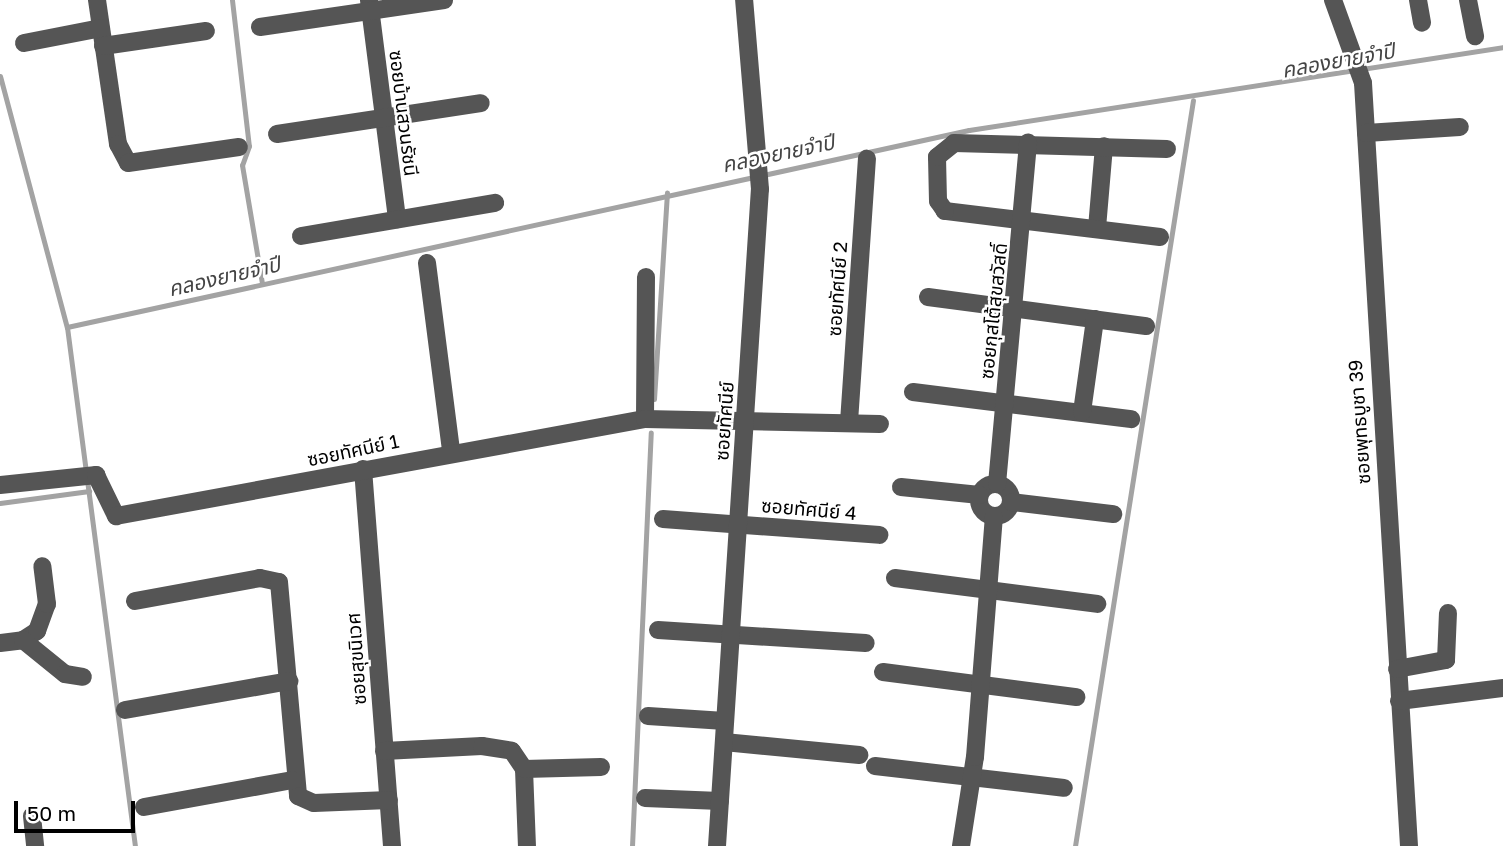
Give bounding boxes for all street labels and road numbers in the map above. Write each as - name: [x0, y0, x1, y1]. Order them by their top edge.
- street label: ซอยบ้านสวนรัชนี: [385, 49, 423, 177]
- street label: ซอยทัศนีย์ 2: [822, 241, 852, 337]
- street label: ซอยกุสโต้สุขสวัสดิ์: [975, 242, 1011, 380]
- street label: ซอยพุทธบูชา 39: [1343, 359, 1375, 485]
- street label: ซอยทัศนีย์: [710, 381, 738, 461]
- street label: ซอยทัศนีย์ 1: [305, 429, 401, 471]
- street label: ซอยทัศนีย์ 4: [760, 493, 858, 525]
- street label: ซอยสุขนิเวศ: [341, 612, 371, 706]

